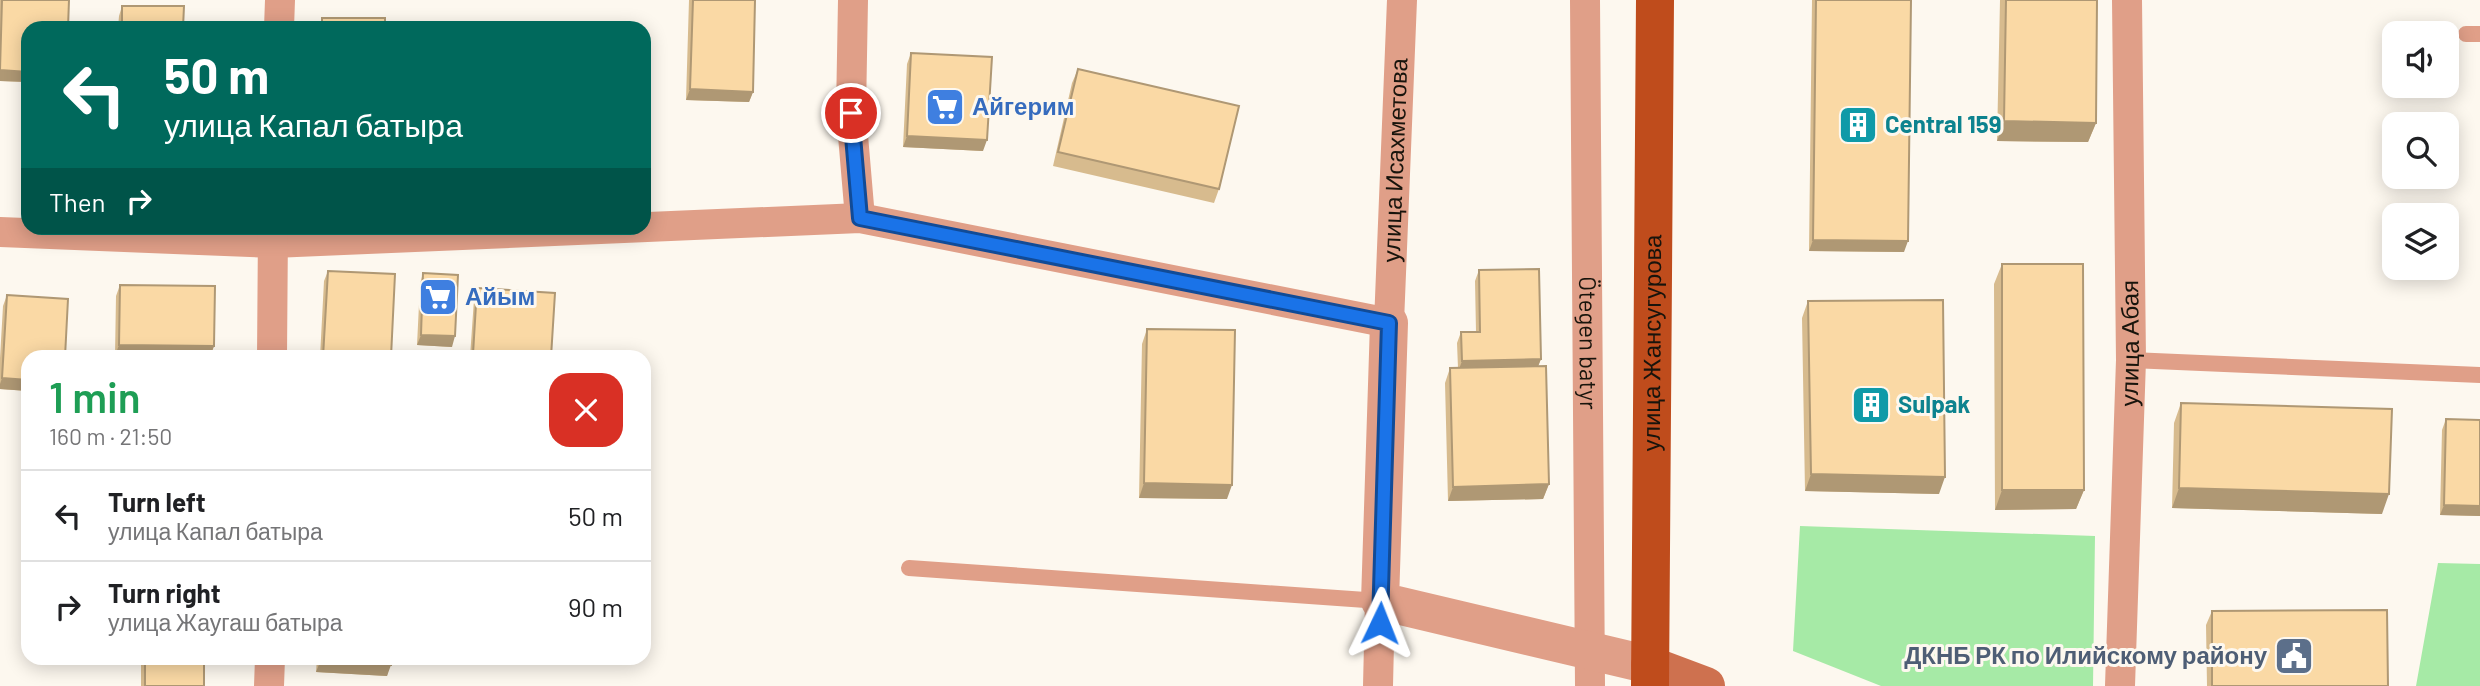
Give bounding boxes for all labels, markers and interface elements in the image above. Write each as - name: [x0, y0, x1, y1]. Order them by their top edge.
- map controls: [2382, 21, 2459, 280]
- button: sound: [2382, 21, 2459, 98]
- text: 50 m: [164, 45, 269, 104]
- icon: left: [49, 49, 140, 140]
- street label: улица Исахметова: [1375, 57, 1413, 263]
- pin: [821, 83, 881, 143]
- supermarket icon: Айгерим: [924, 86, 966, 128]
- place label: Айгерим: [972, 91, 1075, 120]
- icon: arrive: [832, 94, 870, 132]
- building icon: Central 159: [1837, 104, 1879, 146]
- text: улица Капал батыра: [164, 105, 463, 143]
- place label: Central 159: [1885, 109, 2001, 138]
- button: search: [2382, 112, 2459, 189]
- icon: right: [120, 182, 158, 220]
- text: Then: [49, 186, 106, 217]
- button: layers: [2382, 203, 2459, 280]
- street label: улица Жансугурова: [1636, 234, 1666, 452]
- supermarket icon: Айым: [417, 276, 459, 318]
- street label: Ötegen batyr: [1574, 276, 1604, 410]
- street label: улица Абая: [2113, 280, 2144, 407]
- place label: Айым: [465, 281, 535, 310]
- text: 1 min: [49, 371, 141, 421]
- button: close: [549, 373, 623, 447]
- building icon: Sulpak: [1850, 384, 1892, 426]
- place label: Sulpak: [1898, 389, 1971, 418]
- text: 160 m · 21:50: [49, 422, 172, 450]
- text: Turn left: [108, 486, 206, 517]
- icon: left: [49, 497, 87, 535]
- text: 50 m: [568, 500, 623, 531]
- text: улица Капал батыра: [108, 517, 323, 545]
- text: Turn right: [108, 577, 221, 608]
- position arrow: [1343, 586, 1417, 660]
- icon: right: [49, 588, 87, 626]
- text: 90 m: [568, 591, 623, 622]
- text: улица Жаугаш батыра: [108, 608, 343, 636]
- public building icon: ДКНБ РК по Илийскому району: [2273, 635, 2315, 677]
- place label: ДКНБ РК по Илийскому району: [1904, 640, 2268, 669]

